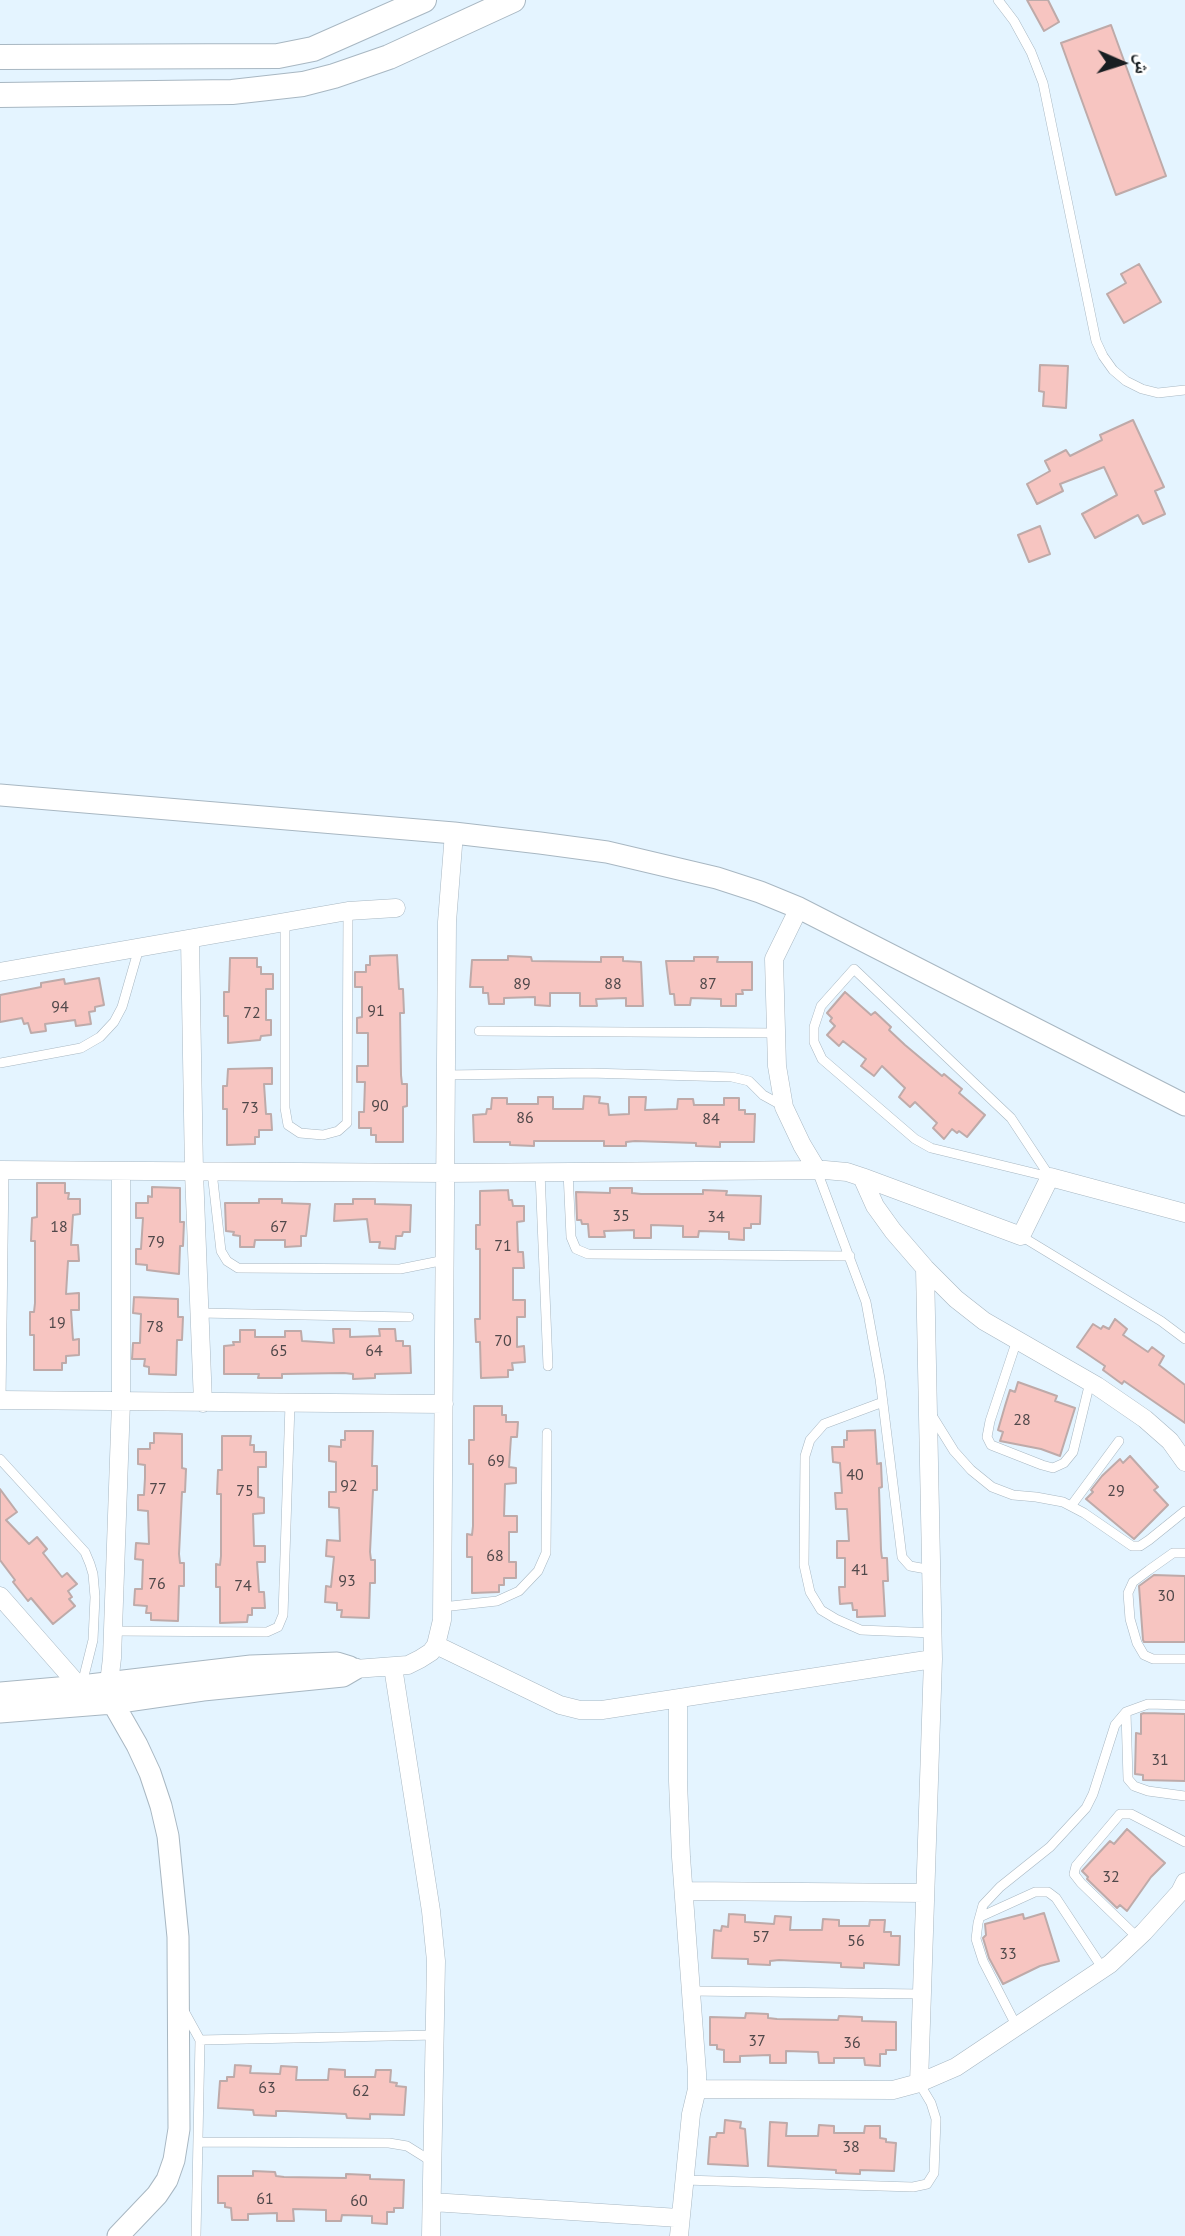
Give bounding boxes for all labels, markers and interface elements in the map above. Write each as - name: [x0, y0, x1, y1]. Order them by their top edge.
- north arrow: [1087, 28, 1157, 98]
- text: ش: [1130, 53, 1155, 75]
- house number: 89: [513, 974, 531, 994]
- house number: 88: [604, 974, 622, 994]
- house number: 87: [699, 974, 717, 994]
- house number: 94: [51, 997, 69, 1017]
- house number: 91: [367, 1001, 385, 1021]
- house number: 72: [243, 1003, 261, 1023]
- house number: 90: [371, 1096, 389, 1116]
- house number: 73: [241, 1098, 259, 1118]
- house number: 86: [516, 1108, 534, 1128]
- house number: 84: [702, 1109, 720, 1129]
- house number: 35: [612, 1206, 630, 1226]
- house number: 34: [707, 1207, 725, 1227]
- house number: 18: [50, 1217, 68, 1237]
- house number: 67: [270, 1217, 288, 1237]
- house number: 79: [147, 1232, 165, 1252]
- house number: 71: [494, 1236, 512, 1256]
- house number: 19: [48, 1313, 66, 1333]
- house number: 78: [146, 1317, 164, 1337]
- house number: 70: [494, 1331, 512, 1351]
- house number: 65: [270, 1341, 288, 1361]
- house number: 64: [365, 1341, 383, 1361]
- house number: 28: [1013, 1410, 1031, 1430]
- house number: 69: [487, 1451, 505, 1471]
- house number: 40: [846, 1465, 864, 1485]
- house number: 92: [340, 1476, 358, 1496]
- house number: 77: [149, 1479, 167, 1499]
- house number: 75: [236, 1481, 254, 1501]
- house number: 29: [1107, 1481, 1125, 1501]
- house number: 68: [486, 1546, 504, 1566]
- house number: 41: [851, 1560, 869, 1580]
- house number: 93: [338, 1571, 356, 1591]
- house number: 76: [148, 1574, 166, 1594]
- house number: 74: [234, 1576, 252, 1596]
- house number: 30: [1157, 1586, 1175, 1606]
- house number: 31: [1151, 1750, 1169, 1770]
- house number: 32: [1102, 1867, 1120, 1887]
- house number: 57: [752, 1927, 770, 1947]
- house number: 56: [847, 1931, 865, 1951]
- house number: 33: [999, 1944, 1017, 1964]
- house number: 37: [748, 2031, 766, 2051]
- house number: 36: [843, 2033, 861, 2053]
- house number: 63: [258, 2078, 276, 2098]
- house number: 62: [352, 2081, 370, 2101]
- house number: 38: [842, 2137, 860, 2157]
- house number: 61: [256, 2189, 274, 2209]
- house number: 60: [350, 2191, 368, 2211]

